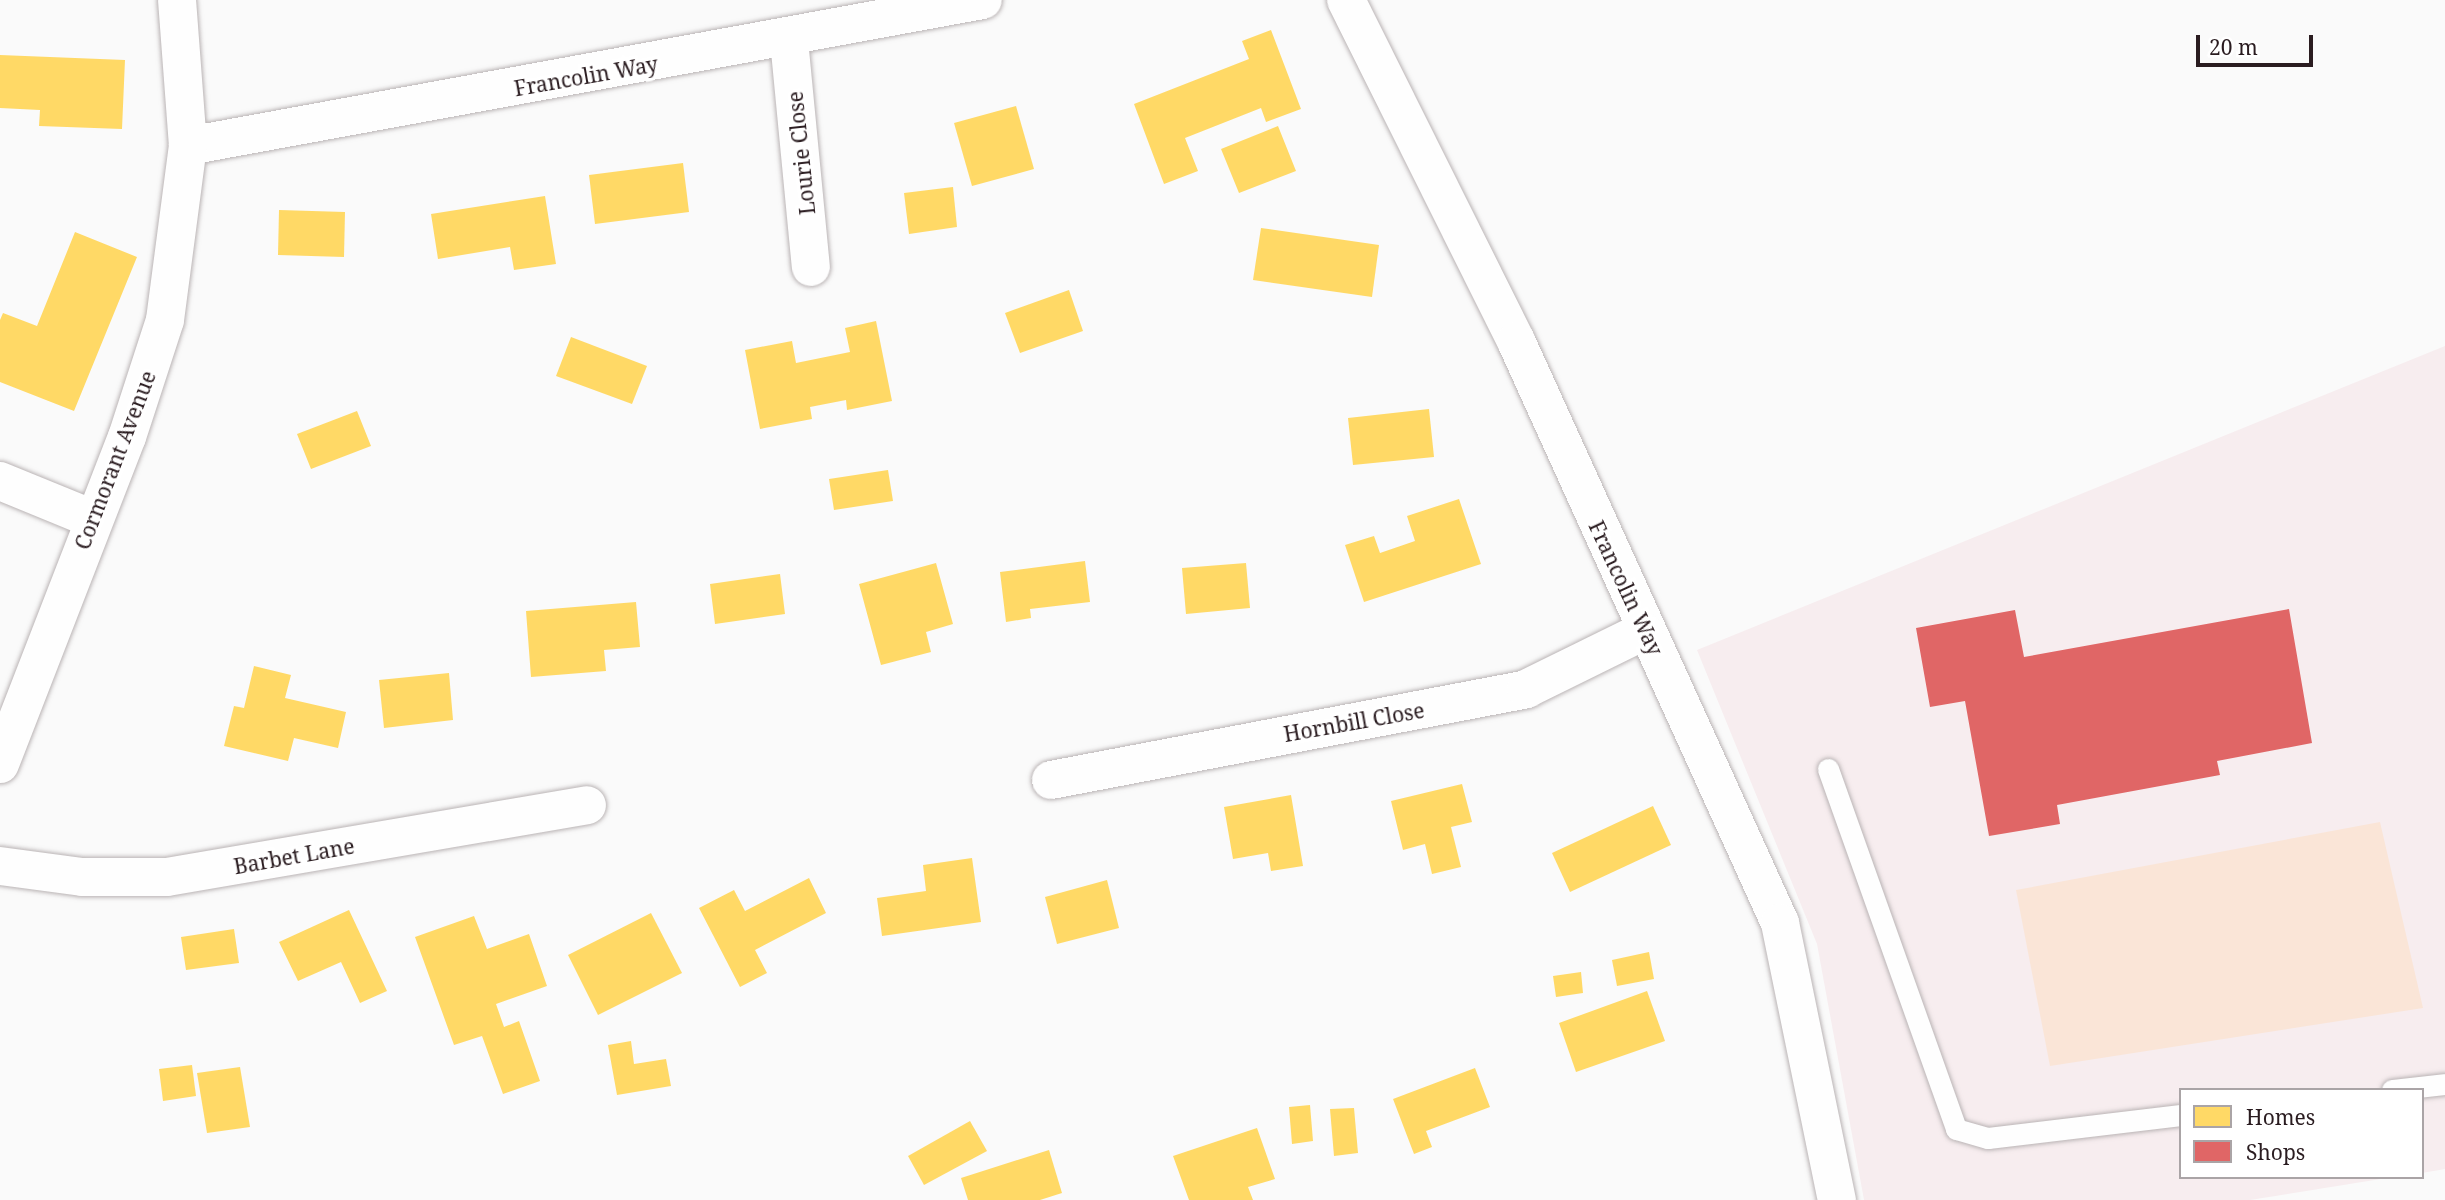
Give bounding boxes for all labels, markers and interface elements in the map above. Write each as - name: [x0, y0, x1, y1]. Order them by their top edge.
- scale bar: [2200, 21, 2317, 65]
- text: 20 m: [2209, 33, 2258, 61]
- street label: Francolin Way: [512, 51, 660, 101]
- street label: Lourie Close: [782, 90, 820, 216]
- street label: Cormorant Avenue: [69, 367, 161, 553]
- street label: Francolin Way: [1584, 517, 1668, 659]
- street label: Hornbill Close: [1282, 697, 1426, 747]
- street label: Barbet Lane: [232, 833, 356, 879]
- legend: [2179, 1088, 2424, 1179]
- text: Homes: [2246, 1103, 2315, 1131]
- text: Shops: [2246, 1138, 2305, 1166]

